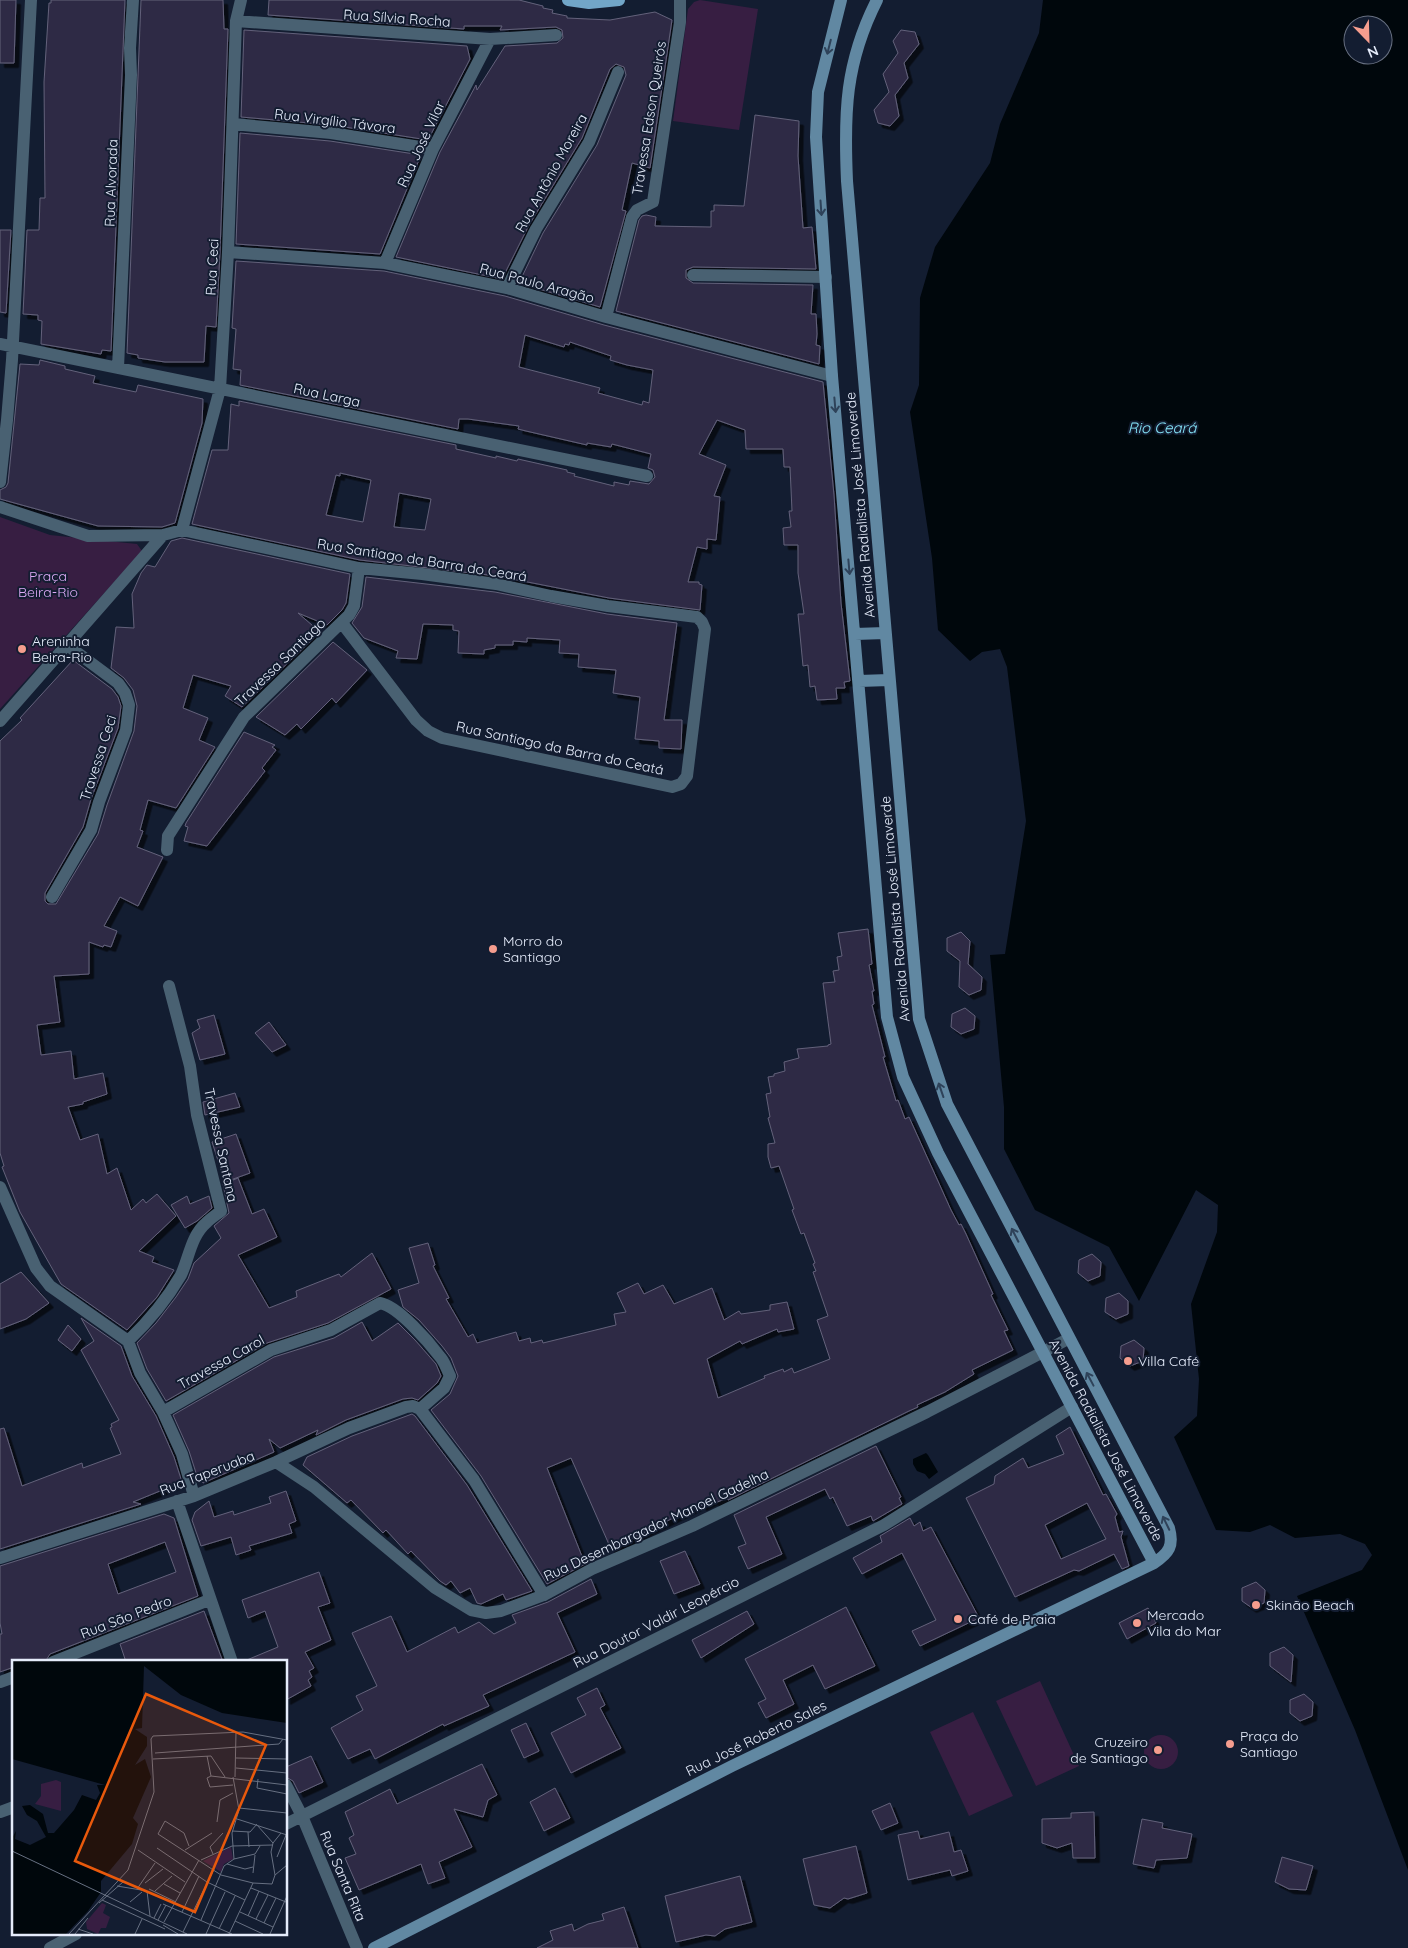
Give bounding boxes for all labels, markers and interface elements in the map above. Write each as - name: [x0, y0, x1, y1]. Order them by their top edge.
- street label: Rua Sílvia Rocha: [343, 5, 451, 31]
- north arrow: [1343, 15, 1393, 65]
- one-way arrow: [824, 39, 833, 55]
- street label: Travessa Edson Queirós: [628, 40, 670, 196]
- text: N: [1365, 42, 1381, 62]
- street label: Rua José Vilar: [393, 97, 449, 190]
- street label: Rua Virgílio Távora: [273, 105, 397, 137]
- street label: Rua Antônio Moreira: [511, 110, 591, 236]
- street label: Rua Alvorada: [100, 139, 122, 227]
- one-way arrow: [817, 200, 826, 216]
- street label: Rua Ceci: [202, 238, 222, 296]
- street label: Rua Paulo Aragão: [478, 259, 596, 307]
- street label: Rua Larga: [292, 379, 362, 411]
- street label: Avenida Radialista José Limaverde: [841, 391, 879, 619]
- one-way arrow: [830, 397, 839, 413]
- water label: Rio Ceará: [1128, 418, 1197, 437]
- street label: Rua Santiago da Barra do Ceará: [316, 535, 528, 585]
- one-way arrow: [844, 559, 854, 575]
- park label: Praça Beira-Rio: [18, 567, 78, 601]
- street label: Travessa Santiago: [231, 614, 329, 710]
- place label: Areninha Beira-Rio: [32, 632, 92, 666]
- marker: Areninha Beira-Rio: [16, 643, 28, 655]
- street label: Travessa Ceci: [76, 713, 120, 803]
- street label: Rua Santiago da Barra do Ceatá: [455, 717, 665, 779]
- street label: Avenida Radialista José Limaverde: [876, 795, 914, 1023]
- place label: Morro do Santiago: [503, 932, 563, 966]
- marker: Morro do Santiago: [487, 943, 499, 955]
- one-way arrow: [936, 1082, 946, 1098]
- street label: Travessa Santana: [200, 1086, 242, 1204]
- one-way arrow: [1010, 1228, 1019, 1243]
- street label: Travessa Carol: [175, 1331, 267, 1393]
- street label: Avenida Radialista José Limaverde: [1045, 1336, 1167, 1544]
- place label: Villa Café: [1138, 1352, 1199, 1370]
- marker: Villa Café: [1122, 1355, 1134, 1367]
- one-way arrow: [1085, 1372, 1094, 1387]
- street label: Rua Taperuaba: [157, 1447, 257, 1499]
- street label: Rua Desembargador Manoel Gadelha: [541, 1465, 771, 1585]
- one-way arrow: [1161, 1516, 1170, 1531]
- street label: Rua Doutor Valdir Leopércio: [570, 1572, 742, 1672]
- street label: Rua São Pedro: [78, 1591, 174, 1643]
- place label: Skinão Beach: [1266, 1596, 1354, 1614]
- marker: Skinão Beach: [1250, 1599, 1262, 1611]
- place label: Mercado Vila do Mar: [1147, 1606, 1222, 1640]
- place label: Café de Praia: [968, 1610, 1056, 1628]
- marker: Café de Praia: [952, 1613, 964, 1625]
- marker: Mercado Vila do Mar: [1131, 1617, 1143, 1629]
- inset map: [12, 1660, 288, 1936]
- street label: Rua José Roberto Sales: [683, 1696, 829, 1780]
- place label: Praça do Santiago: [1240, 1727, 1299, 1761]
- place label: Cruzeiro de Santiago: [1070, 1733, 1148, 1767]
- marker: Praça do Santiago: [1224, 1738, 1236, 1750]
- marker: Cruzeiro de Santiago: [1152, 1744, 1164, 1756]
- street label: Rua Santa Rita: [316, 1828, 370, 1924]

